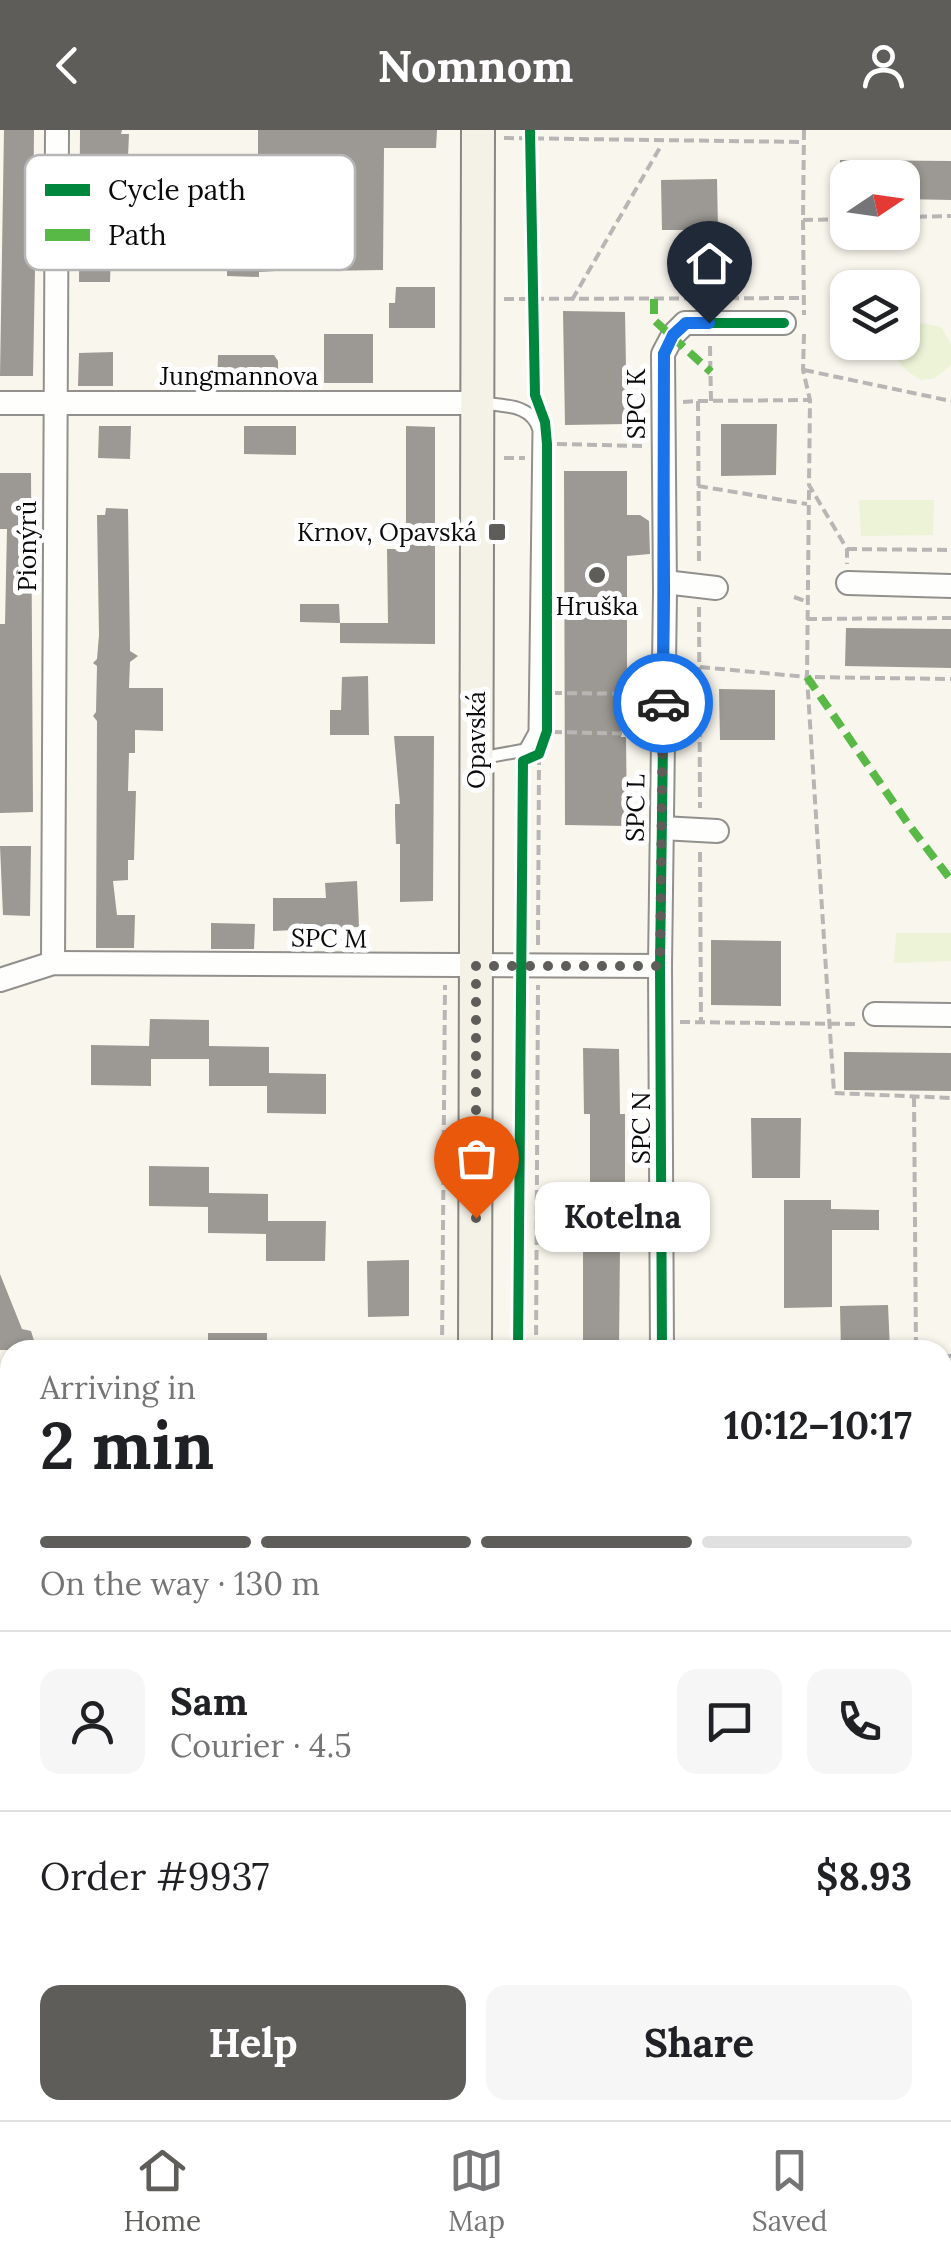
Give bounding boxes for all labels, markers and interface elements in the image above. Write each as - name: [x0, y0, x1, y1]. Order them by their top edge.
- text: Nomnom: [377, 37, 574, 94]
- icon: back: [40, 38, 95, 93]
- icon: person: [856, 38, 911, 93]
- legend: [25, 155, 355, 270]
- north arrow: [830, 160, 920, 250]
- map controls: [830, 160, 920, 360]
- text: Cycle path: [108, 172, 246, 208]
- text: Path: [108, 217, 167, 253]
- pin: [667, 221, 752, 324]
- icon: home: [682, 236, 737, 291]
- button: layers: [830, 270, 920, 360]
- street label: Jungmannova: [159, 360, 318, 392]
- street label: SPC K: [620, 369, 652, 439]
- street label: Pionýrů: [11, 501, 43, 591]
- place label: Krnov, Opavská: [297, 516, 477, 548]
- marker: Krnov, Opavská: [486, 521, 508, 543]
- marker: Hruška: [586, 564, 608, 586]
- place label: Hruška: [556, 590, 639, 622]
- courier: [613, 653, 713, 753]
- icon: car: [636, 676, 691, 731]
- street label: Opavská: [460, 691, 492, 789]
- street label: SPC L: [618, 774, 652, 842]
- street label: SPC M: [291, 921, 367, 955]
- street label: SPC N: [625, 1092, 657, 1164]
- pin: [434, 1116, 519, 1219]
- icon: bag: [449, 1131, 504, 1186]
- callout: Kotelna: [536, 1183, 711, 1253]
- text: Kotelna: [564, 1196, 681, 1237]
- text: Arriving in: [40, 1367, 196, 1408]
- text: 10:12–10:17: [724, 1401, 912, 1449]
- text: 2 min: [40, 1404, 214, 1487]
- text: On the way · 130 m: [40, 1563, 320, 1604]
- button: person: [40, 1669, 145, 1774]
- button: chat: [677, 1669, 782, 1774]
- button: phone: [807, 1669, 912, 1774]
- text: Sam: [170, 1677, 248, 1725]
- text: Courier · 4.5: [170, 1725, 352, 1766]
- text: Order #9937: [40, 1852, 269, 1900]
- text: $8.93: [816, 1852, 912, 1900]
- button: Help: [40, 1985, 466, 2100]
- button: Share: [486, 1985, 912, 2100]
- tab: Home: [123, 2143, 201, 2239]
- tab: Map: [448, 2143, 505, 2239]
- tab: Saved: [752, 2143, 828, 2239]

